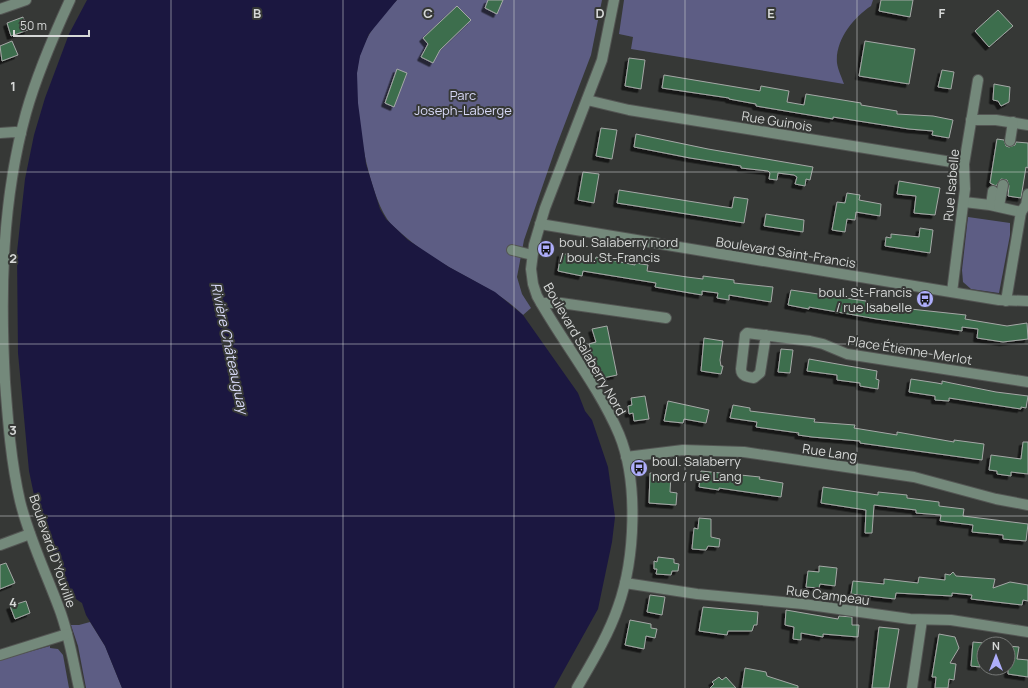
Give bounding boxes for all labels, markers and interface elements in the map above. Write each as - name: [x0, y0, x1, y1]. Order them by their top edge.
- text: B: [253, 4, 261, 22]
- text: C: [423, 4, 433, 22]
- text: D: [595, 4, 605, 22]
- text: E: [767, 4, 775, 22]
- text: F: [939, 4, 946, 22]
- scale bar: [14, 12, 89, 38]
- text: 50 m: [20, 17, 47, 34]
- text: 1: [10, 77, 16, 95]
- park label: Parc Joseph-Laberge: [414, 86, 512, 119]
- street label: Rue Guinois: [740, 107, 814, 135]
- street label: Rue Isabelle: [939, 148, 963, 222]
- street label: Boulevard Saint-Francis: [715, 232, 857, 272]
- place label: boul. Salaberry nord / boul. St-Francis: [559, 233, 678, 266]
- bus stop icon: boul. Salaberry nord / boul. St-Francis: [536, 239, 556, 259]
- text: 2: [9, 249, 17, 267]
- street label: Boulevard Salaberry Nord: [540, 279, 630, 419]
- water label: Rivière Châteauguay: [207, 281, 254, 418]
- place label: boul. St-Francis / rue Isabelle: [819, 283, 912, 316]
- bus stop icon: boul. St-Francis / rue Isabelle: [915, 289, 935, 309]
- street label: Place Étienne-Merlot: [846, 331, 974, 369]
- text: 3: [9, 421, 17, 439]
- street label: Rue Lang: [801, 439, 859, 465]
- place label: boul. Salaberry nord / rue Lang: [652, 452, 742, 485]
- bus stop icon: boul. Salaberry nord / rue Lang: [629, 458, 649, 478]
- street label: Boulevard D'Youville: [25, 492, 81, 610]
- street label: Rue Campeau: [785, 581, 871, 609]
- text: 4: [9, 593, 17, 611]
- north arrow: [976, 636, 1016, 676]
- text: N: [992, 638, 1000, 653]

